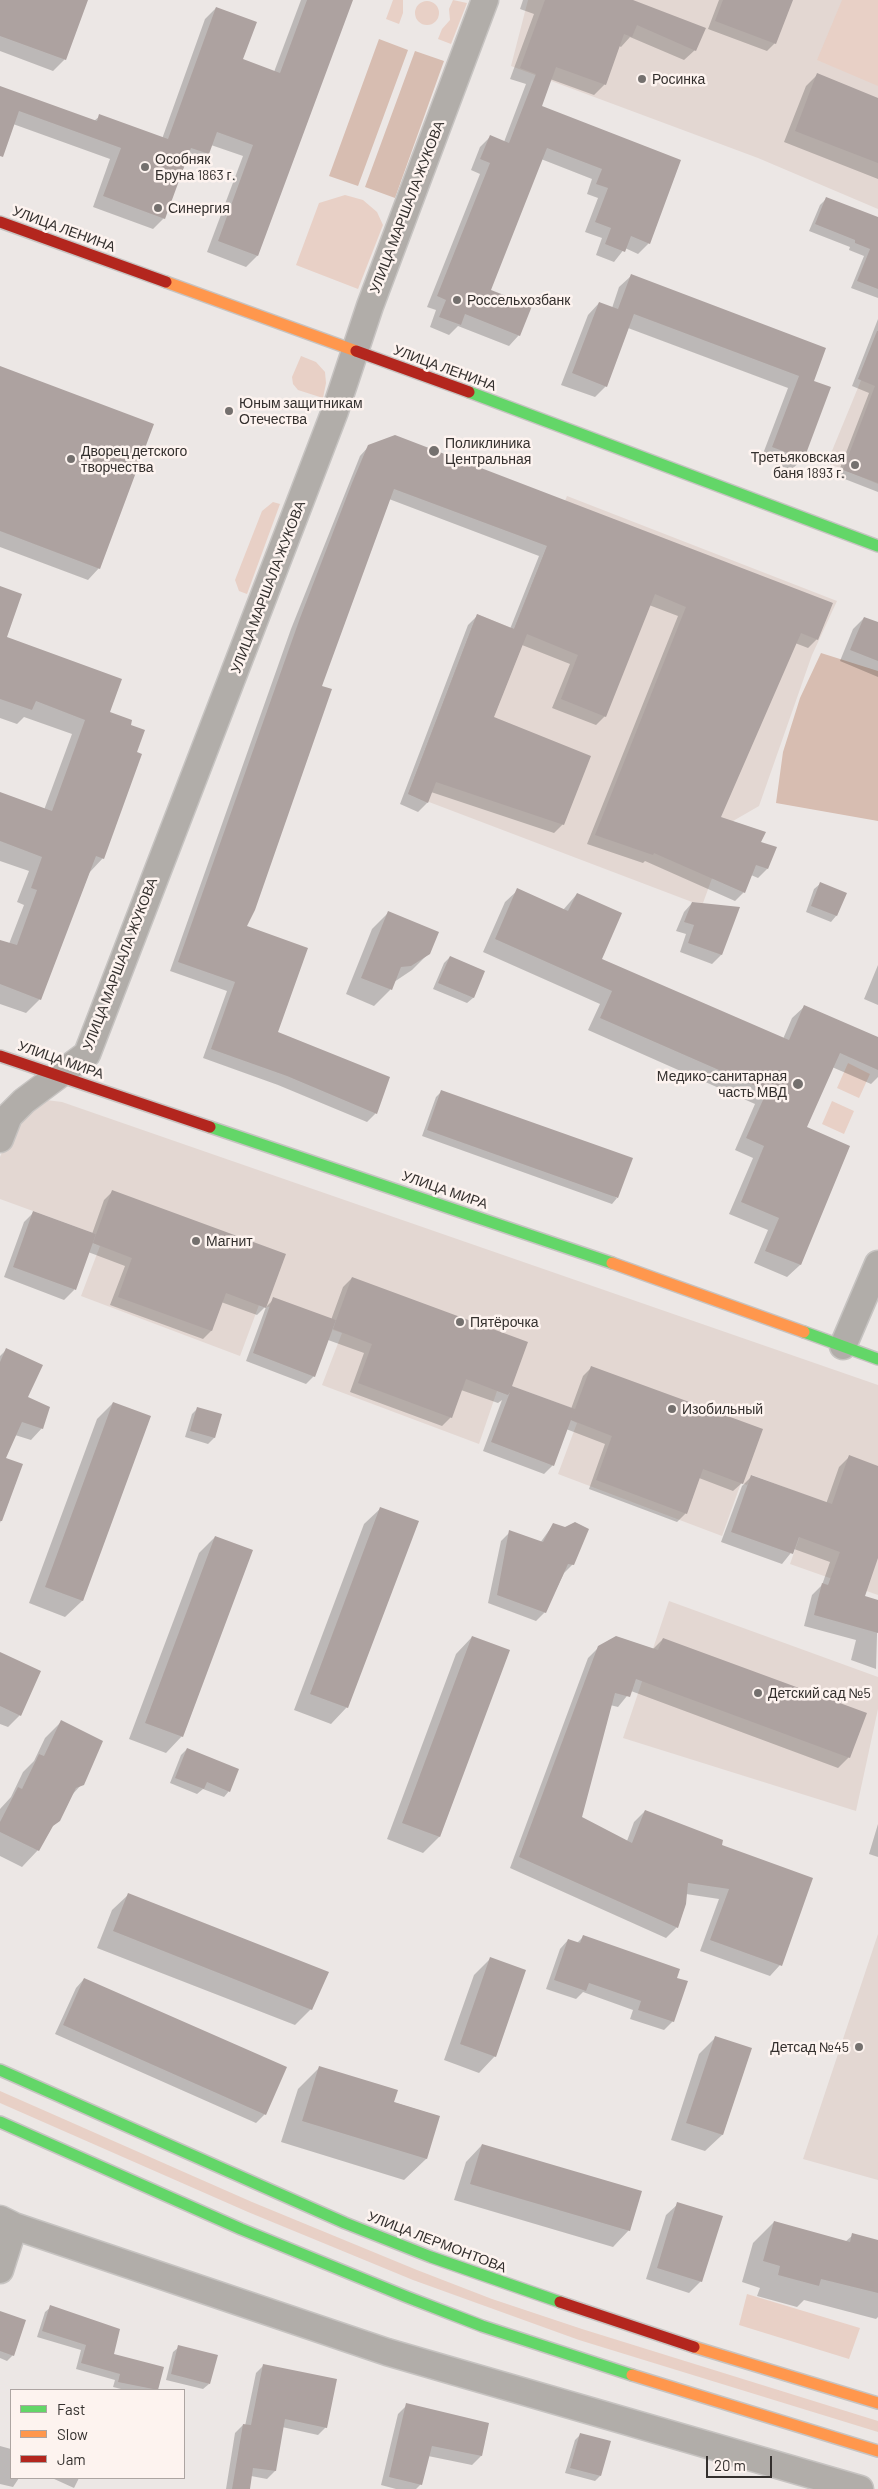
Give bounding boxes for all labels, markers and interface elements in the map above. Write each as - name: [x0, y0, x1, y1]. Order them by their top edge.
- place label: Росинка: [652, 71, 705, 87]
- marker: Росинка: [636, 73, 648, 85]
- street label: УЛИЦА МАРШАЛА ЖУКОВА: [366, 118, 448, 296]
- place label: Особняк Бруна 1863 г.: [155, 151, 236, 184]
- marker: Особняк Бруна 1863 г.: [139, 161, 151, 173]
- place label: Синергия: [168, 200, 230, 216]
- marker: Синергия: [152, 202, 164, 214]
- street label: УЛИЦА ЛЕНИНА: [10, 203, 118, 255]
- place label: Россельхозбанк: [467, 292, 570, 308]
- marker: Россельхозбанк: [451, 294, 463, 306]
- street label: УЛИЦА ЛЕНИНА: [391, 342, 499, 394]
- place label: Юным защитникам Отечества: [239, 395, 363, 428]
- marker: Юным защитникам Отечества: [223, 405, 235, 417]
- place label: Поликлиника Центральная: [445, 435, 531, 468]
- place label: Дворец детского творчества: [81, 443, 187, 476]
- marker: Поликлиника Центральная: [427, 444, 441, 458]
- place label: Третьяковская баня 1893 г.: [751, 449, 845, 482]
- marker: Дворец детского творчества: [65, 453, 77, 465]
- marker: Третьяковская баня 1893 г.: [849, 459, 861, 471]
- street label: УЛИЦА МАРШАЛА ЖУКОВА: [227, 498, 309, 676]
- street label: УЛИЦА МАРШАЛА ЖУКОВА: [79, 875, 161, 1053]
- street label: УЛИЦА МИРА: [16, 1037, 106, 1083]
- place label: Медико-санитарная часть МВД: [657, 1068, 787, 1100]
- marker: Медико-санитарная часть МВД: [791, 1077, 805, 1091]
- street label: УЛИЦА МИРА: [400, 1167, 490, 1213]
- place label: Магнит: [206, 1233, 253, 1249]
- marker: Магнит: [190, 1235, 202, 1247]
- place label: Пятёрочка: [470, 1314, 539, 1330]
- marker: Пятёрочка: [454, 1316, 466, 1328]
- place label: Изобильный: [682, 1401, 763, 1417]
- marker: Изобильный: [666, 1403, 678, 1415]
- place label: Детский сад №5: [768, 1685, 871, 1701]
- marker: Детский сад №5: [752, 1687, 764, 1699]
- place label: Детсад №45: [770, 2039, 849, 2055]
- marker: Детсад №45: [853, 2041, 865, 2053]
- street label: УЛИЦА ЛЕРМОНТОВА: [365, 2208, 509, 2276]
- legend: [10, 2389, 185, 2479]
- text: Fast: [57, 2400, 85, 2418]
- text: Slow: [57, 2425, 88, 2443]
- scale bar: [708, 2446, 774, 2478]
- text: Jam: [57, 2450, 86, 2468]
- text: 20 m: [714, 2456, 746, 2474]

